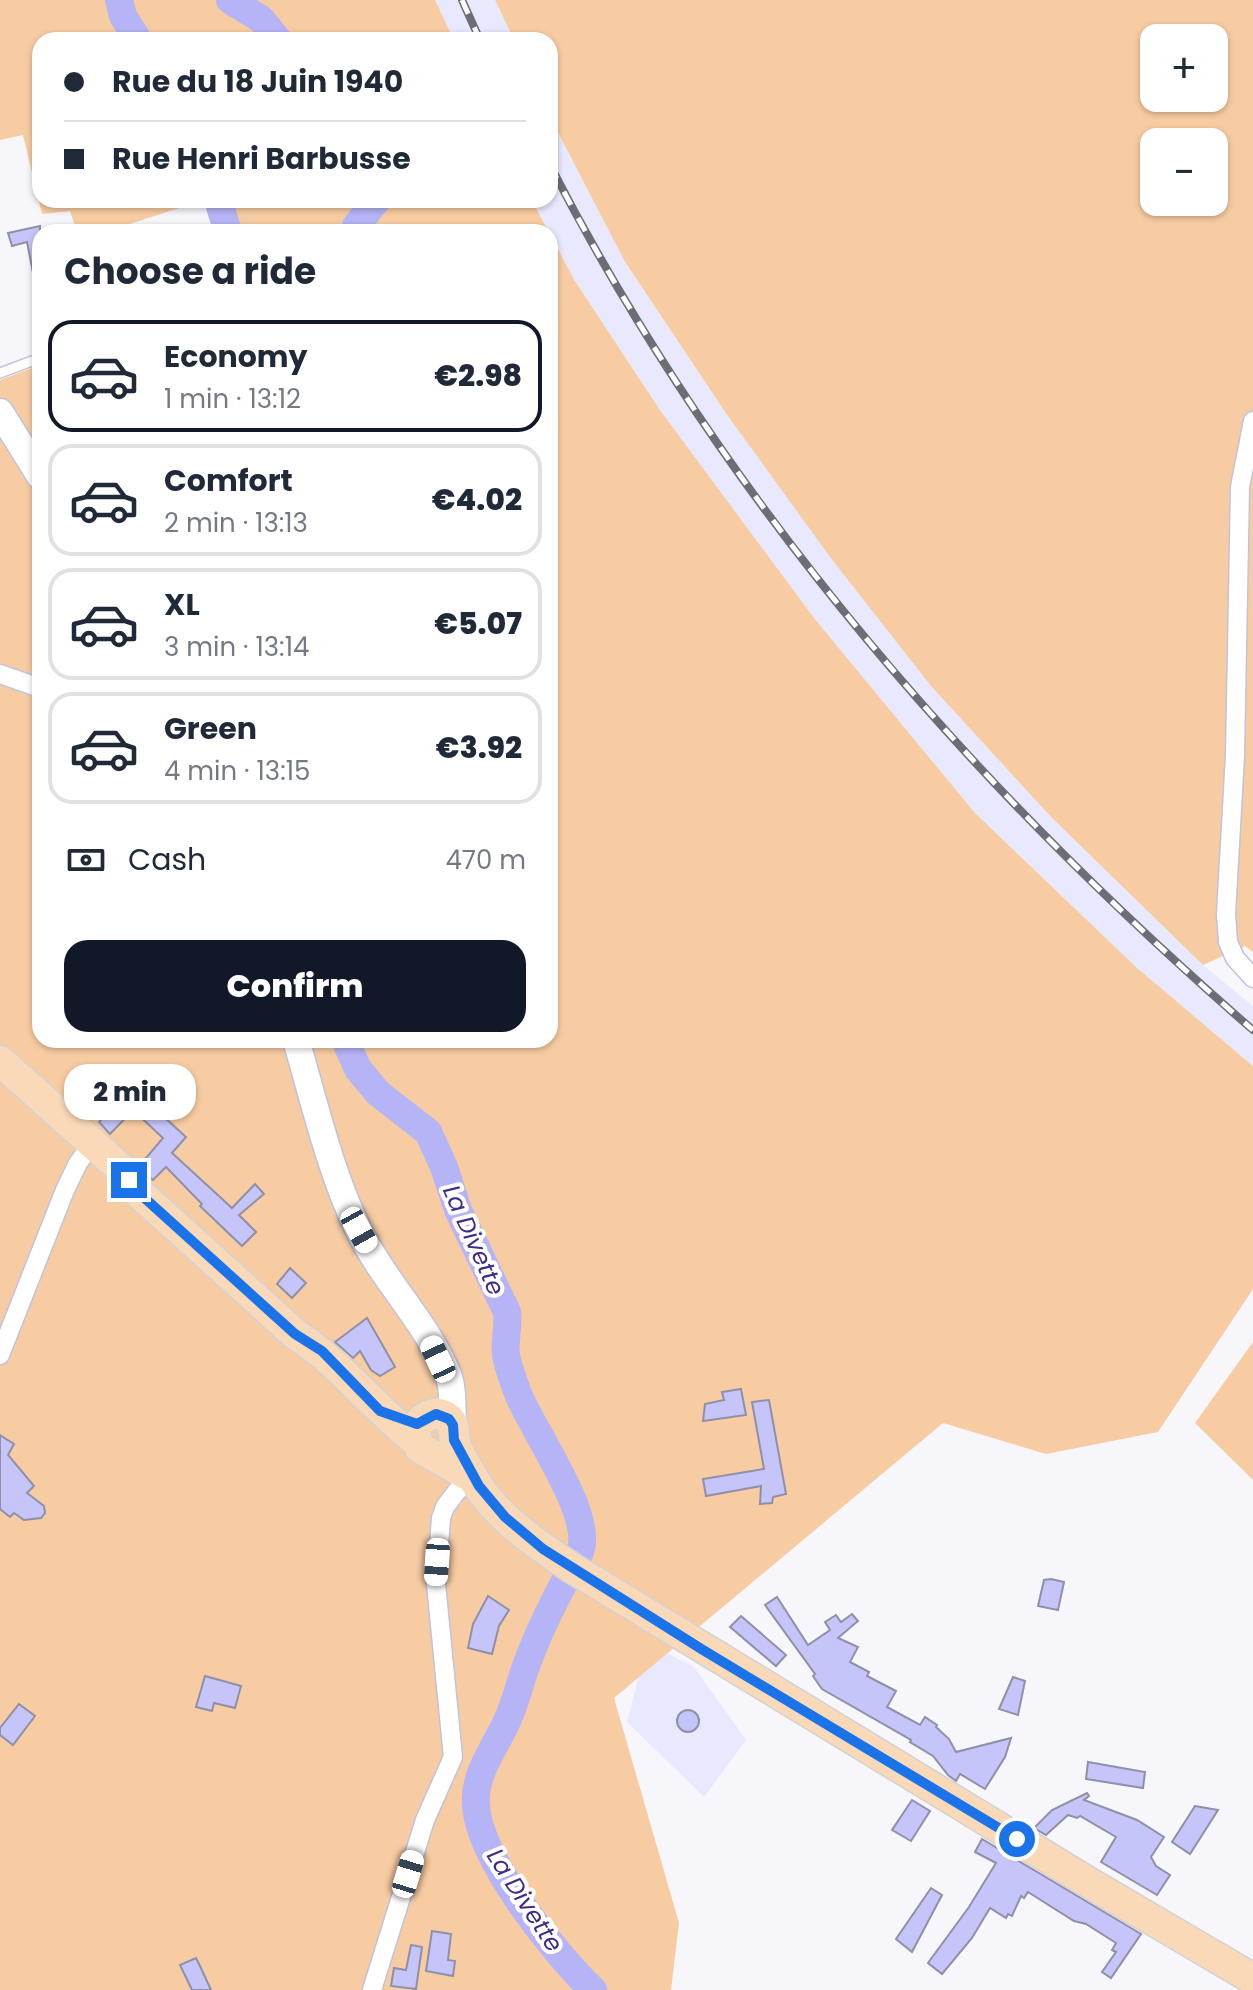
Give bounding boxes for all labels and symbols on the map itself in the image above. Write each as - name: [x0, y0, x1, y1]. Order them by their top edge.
- callout: 2 min: [63, 1064, 195, 1120]
- route end: [111, 1162, 147, 1198]
- water label: La Divette: [435, 1180, 513, 1300]
- car: [337, 1203, 381, 1257]
- car: [417, 1332, 459, 1386]
- car: [423, 1537, 451, 1587]
- route start: [999, 1821, 1035, 1857]
- water label: La Divette: [479, 1842, 571, 1958]
- car: [390, 1848, 426, 1900]

